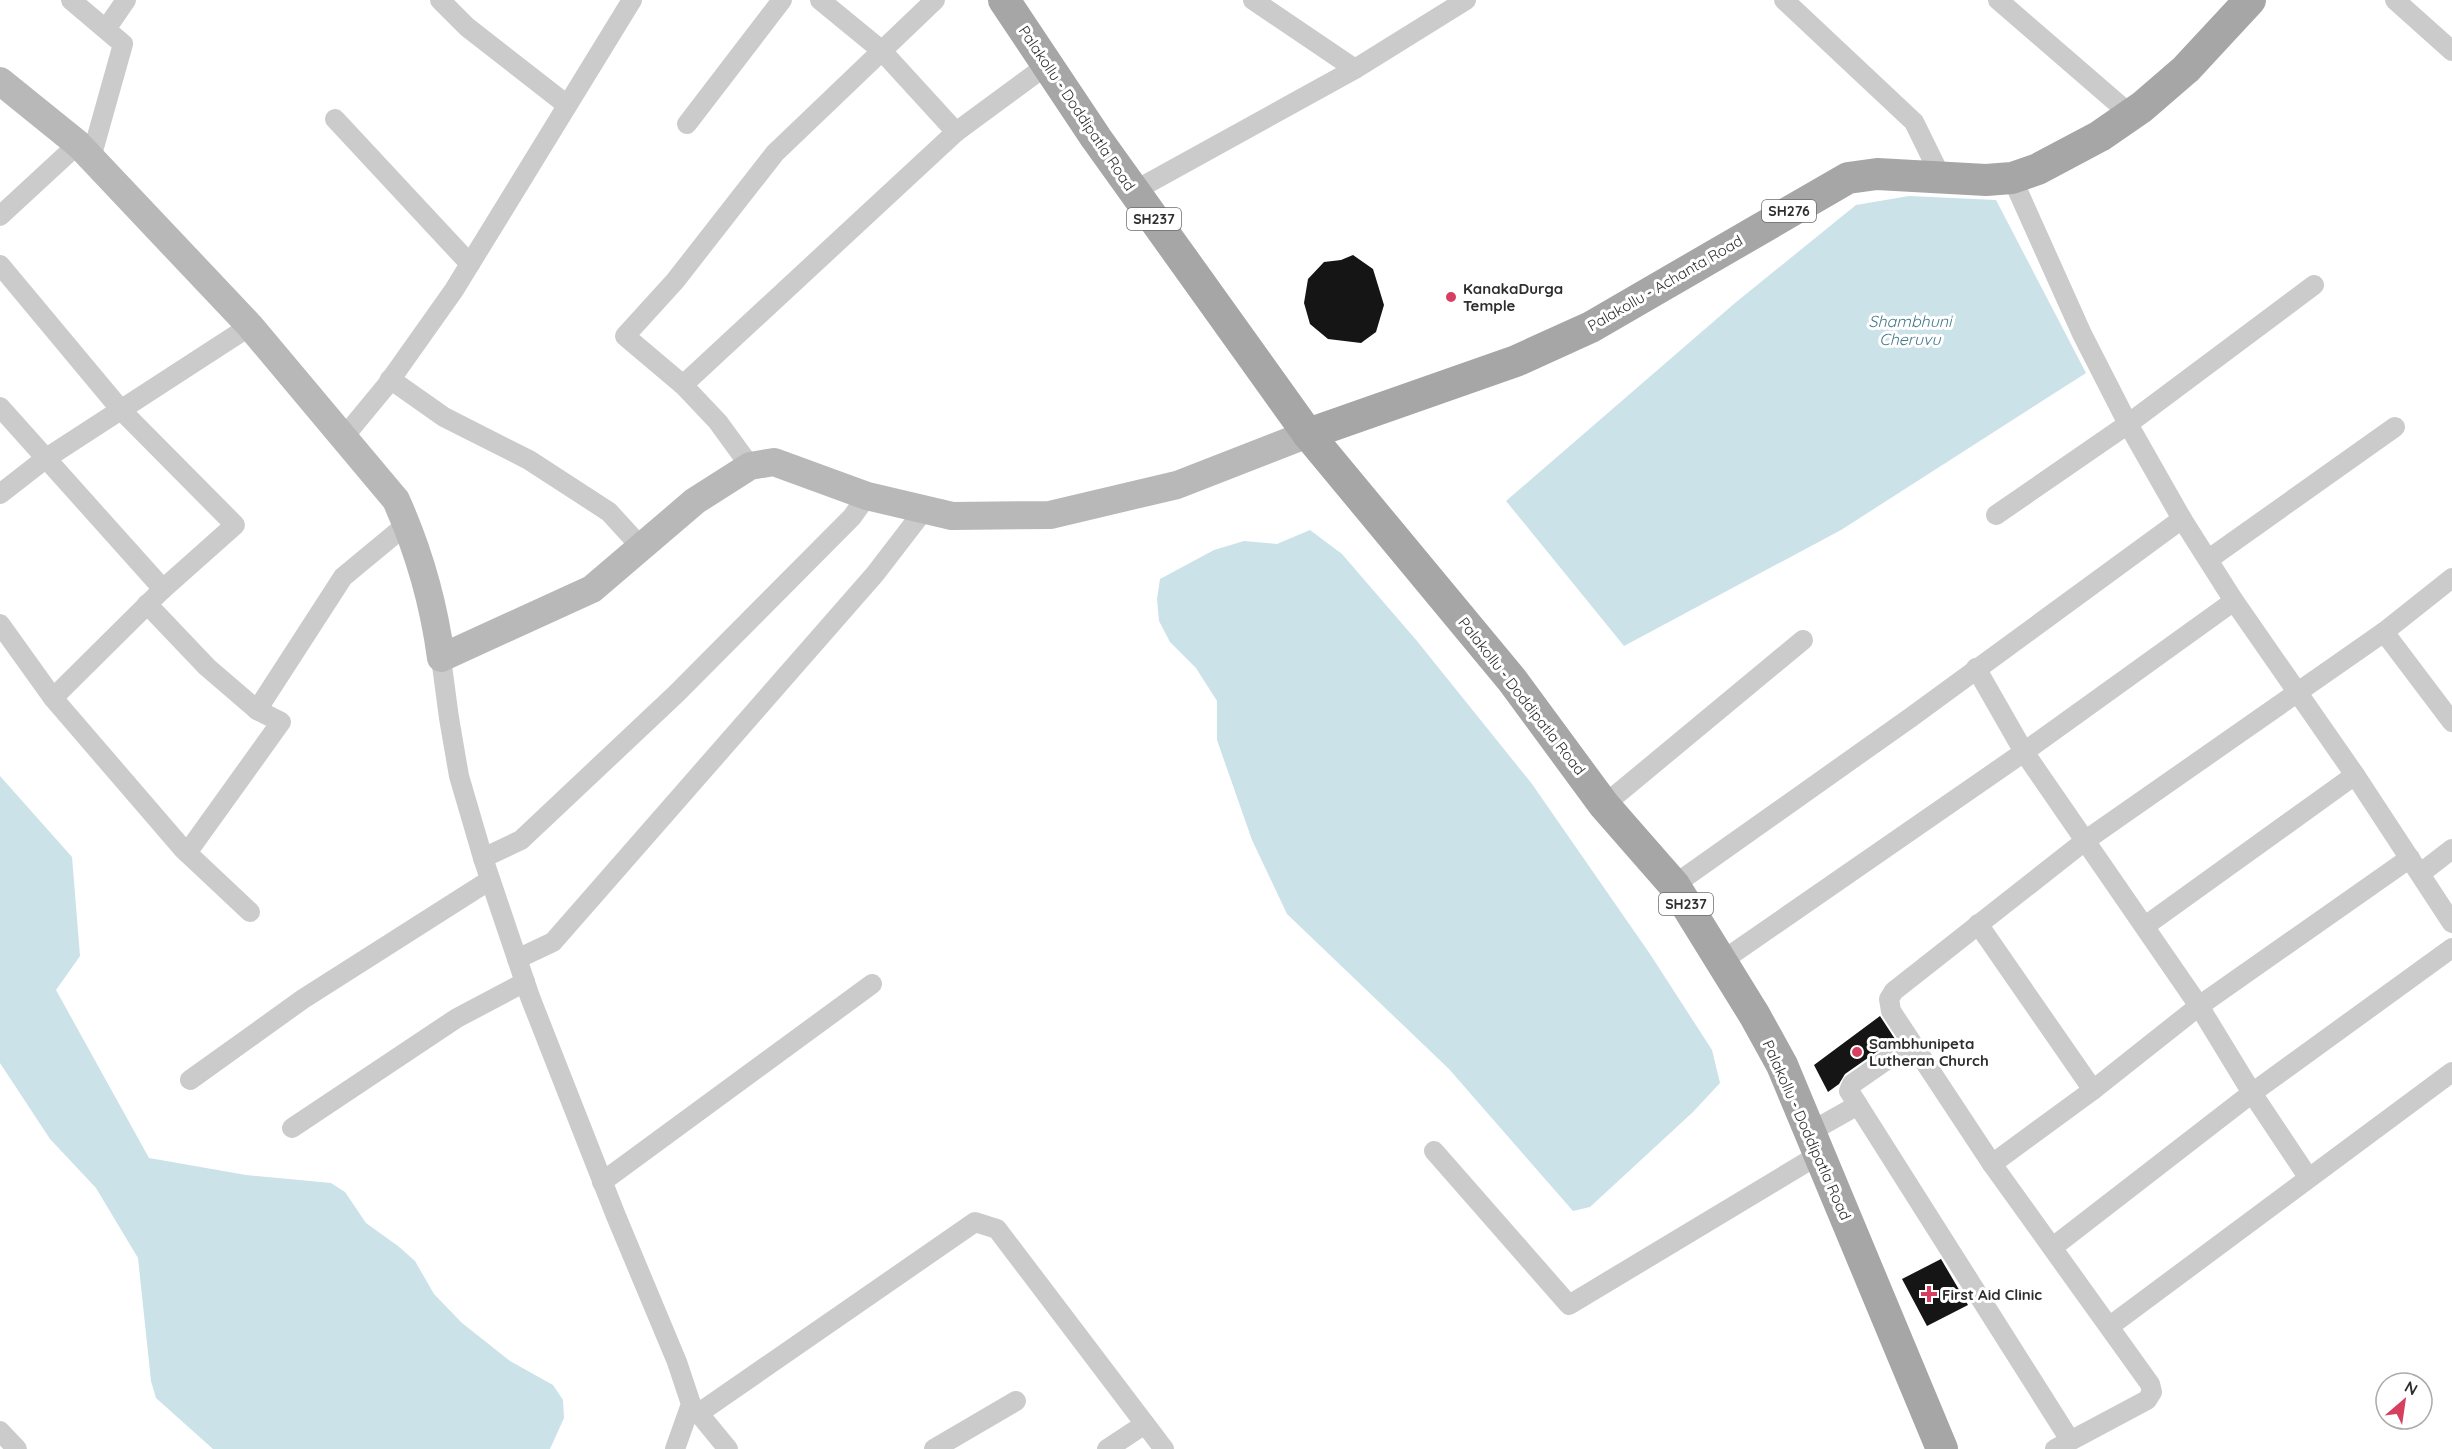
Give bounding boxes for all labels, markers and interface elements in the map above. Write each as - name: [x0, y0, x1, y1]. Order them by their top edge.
- street label: Palakollu - Doddipatla Road: [1015, 22, 1139, 194]
- road number: SH276: [1762, 200, 1816, 222]
- road number: SH237: [1127, 208, 1181, 230]
- street label: Palakollu - Achanta Road: [1584, 231, 1746, 335]
- place label: KanakaDurga Temple: [1463, 279, 1563, 315]
- marker: KanakaDurga Temple: [1444, 290, 1458, 304]
- water label: Shambhuni Cheruvu: [1869, 311, 1953, 349]
- street label: Palakollu - Doddipatla Road: [1454, 613, 1590, 779]
- road number: SH237: [1659, 893, 1713, 915]
- place label: Sambhunipeta Lutheran Church: [1869, 1034, 1989, 1070]
- street label: Palakollu - Doddipatla Road: [1759, 1037, 1855, 1223]
- marker: Sambhunipeta Lutheran Church: [1850, 1045, 1864, 1059]
- marker: First Aid Clinic: [1920, 1285, 1938, 1303]
- place label: First Aid Clinic: [1942, 1285, 2042, 1304]
- north arrow: [2374, 1371, 2434, 1431]
- text: N: [2401, 1376, 2421, 1399]

